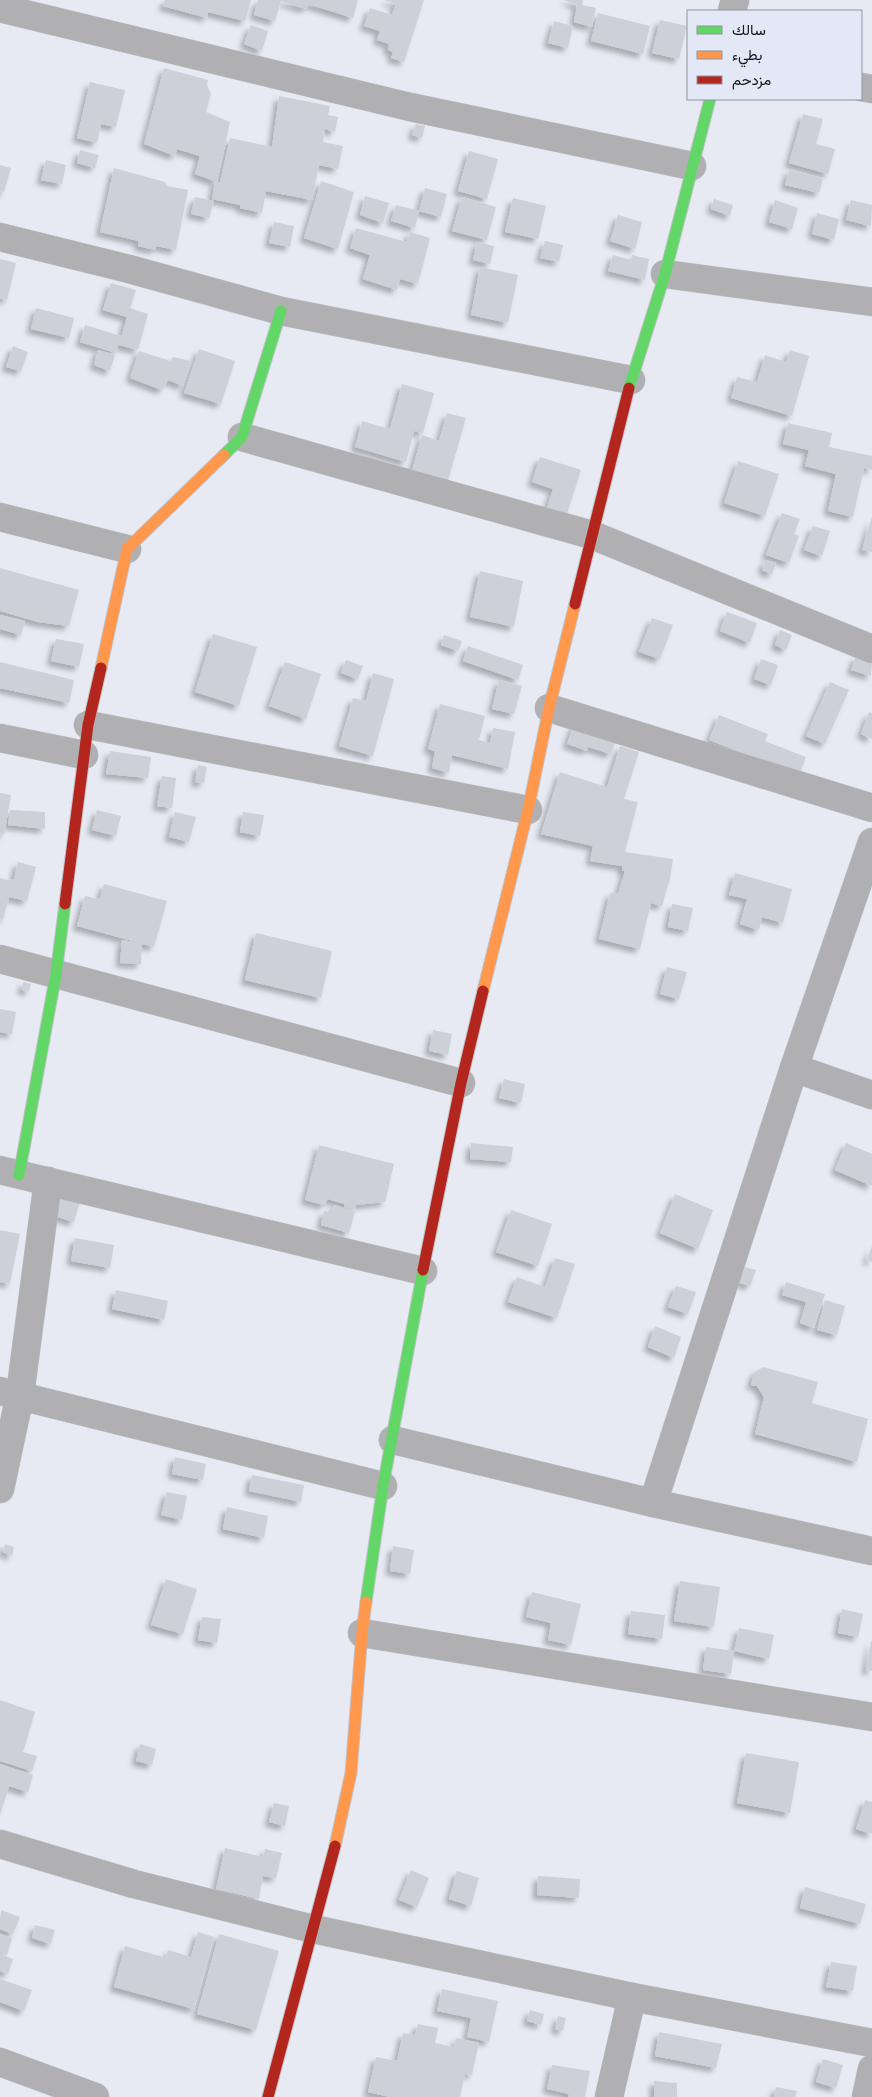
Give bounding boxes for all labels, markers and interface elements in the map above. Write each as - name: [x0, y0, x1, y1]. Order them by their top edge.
- legend: [687, 10, 862, 100]
- text: سالك: [732, 20, 766, 39]
- text: بطيء: [732, 45, 762, 68]
- text: مزدحم: [732, 70, 771, 90]

